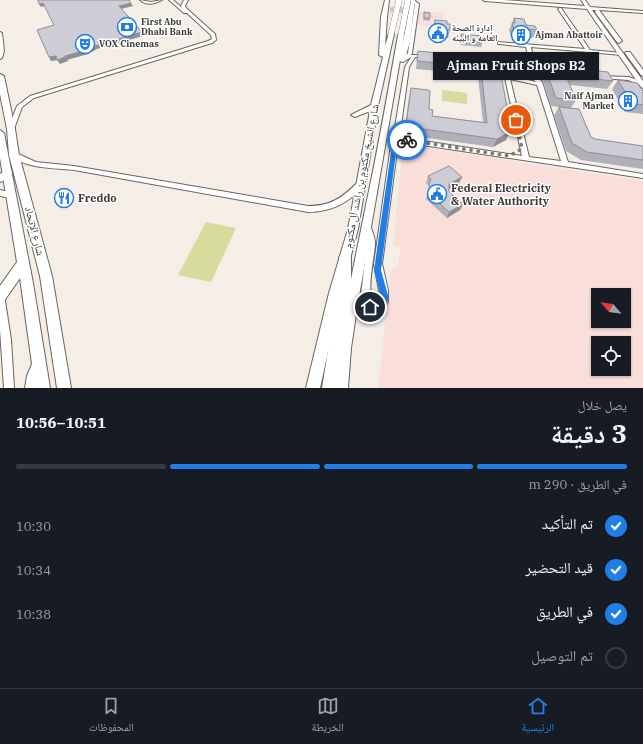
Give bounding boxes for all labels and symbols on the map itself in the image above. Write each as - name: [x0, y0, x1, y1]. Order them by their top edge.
- bank icon: First Abu Dhabi Bank: [116, 16, 138, 38]
- place label: First Abu Dhabi Bank: [141, 16, 193, 37]
- public building icon: إدارة الصحة العامه و البيئه: [427, 22, 449, 44]
- place label: إدارة الصحة العامه و البيئه: [452, 22, 498, 43]
- building icon: Ajman Abattoir: [510, 24, 532, 46]
- place label: Ajman Abattoir: [535, 29, 603, 40]
- theatre icon: VOX Cinemas: [74, 33, 96, 55]
- place label: VOX Cinemas: [99, 38, 159, 49]
- callout: Ajman Fruit Shops B2: [433, 52, 599, 80]
- place label: Naif Ajman Market: [564, 90, 615, 111]
- building icon: Naif Ajman Market: [617, 90, 639, 112]
- street label: شارع الشيخ مكتوم بن راشد آل مكتوم: [340, 103, 382, 249]
- pin: [499, 103, 533, 137]
- courier: [387, 120, 427, 160]
- place label: Federal Electricity & Water Authority: [451, 181, 552, 208]
- public building icon: Federal Electricity & Water Authority: [426, 183, 448, 205]
- restaurant icon: Freddo: [53, 187, 75, 209]
- place label: Freddo: [78, 191, 117, 205]
- street label: شارع الإتحاد: [22, 205, 48, 257]
- north arrow: [591, 288, 631, 328]
- pin: [353, 290, 387, 324]

